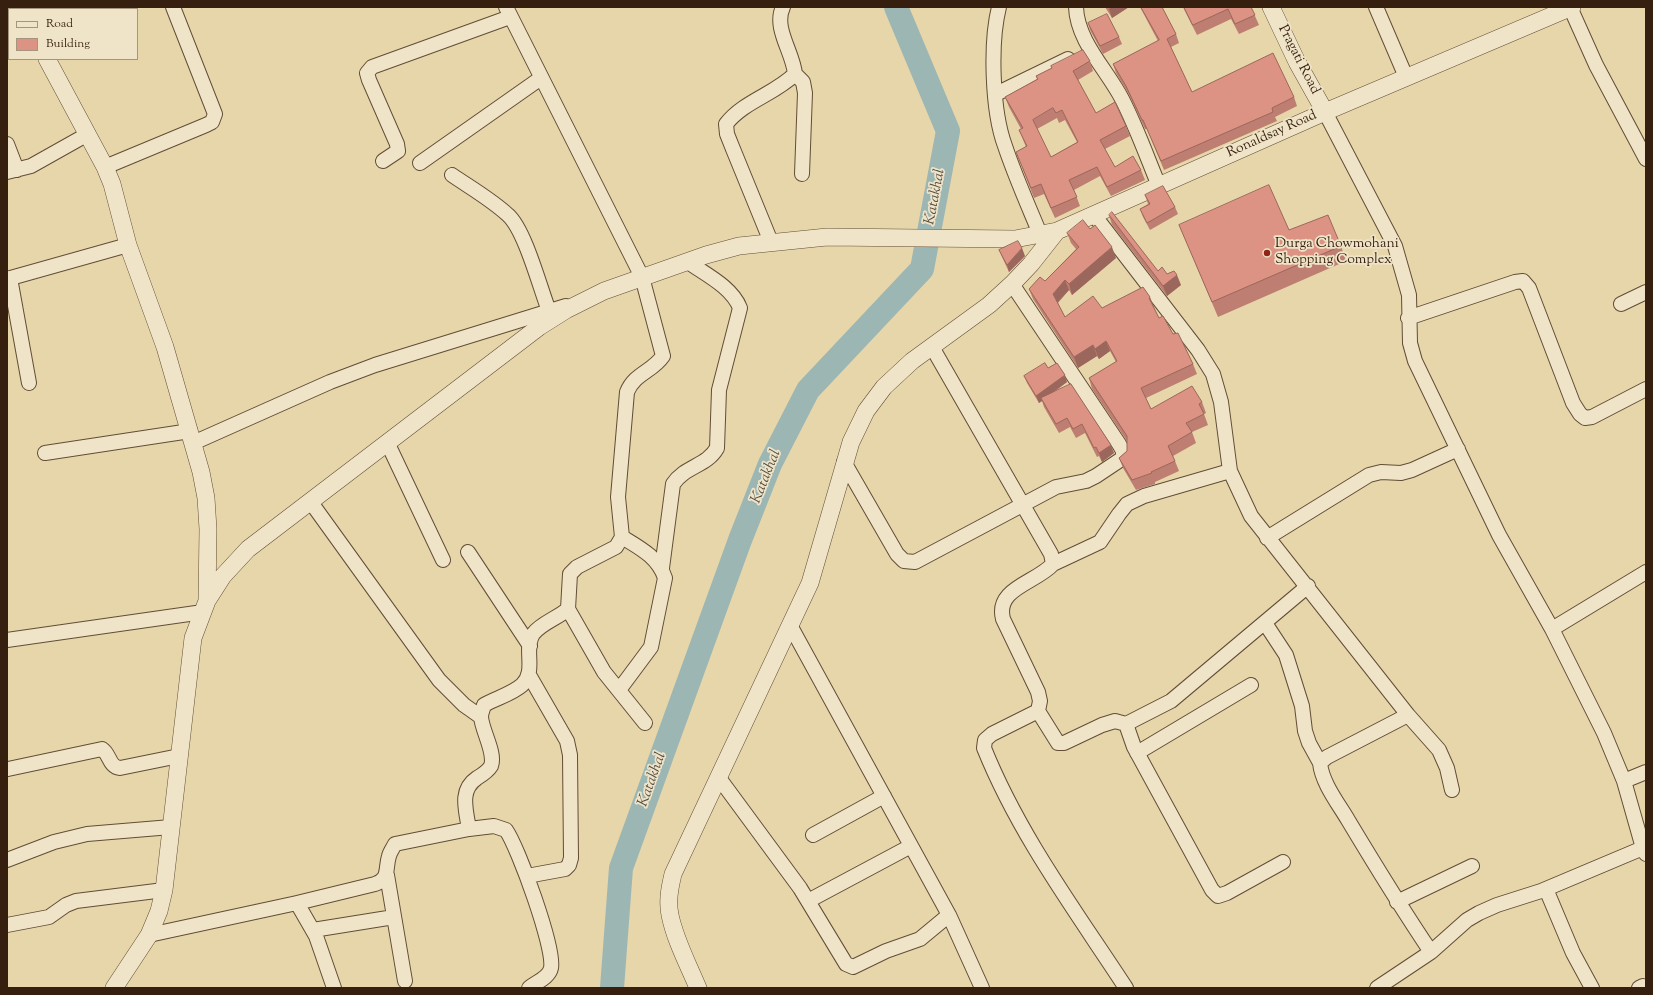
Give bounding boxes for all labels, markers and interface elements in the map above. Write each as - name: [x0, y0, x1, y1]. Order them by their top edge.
- legend: [8, 8, 138, 60]
- text: Road: [46, 15, 73, 33]
- street label: Pragati Road: [1273, 23, 1323, 97]
- text: Building: [46, 35, 90, 53]
- street label: Ronaldsay Road: [1224, 108, 1320, 162]
- water label: Katakhal: [922, 168, 950, 226]
- place label: Durga Chowmohani Shopping Complex: [1275, 237, 1399, 270]
- marker: Durga Chowmohani Shopping Complex: [1262, 248, 1272, 258]
- water label: Katakhal: [748, 447, 786, 507]
- water label: Katakhal: [635, 750, 671, 810]

